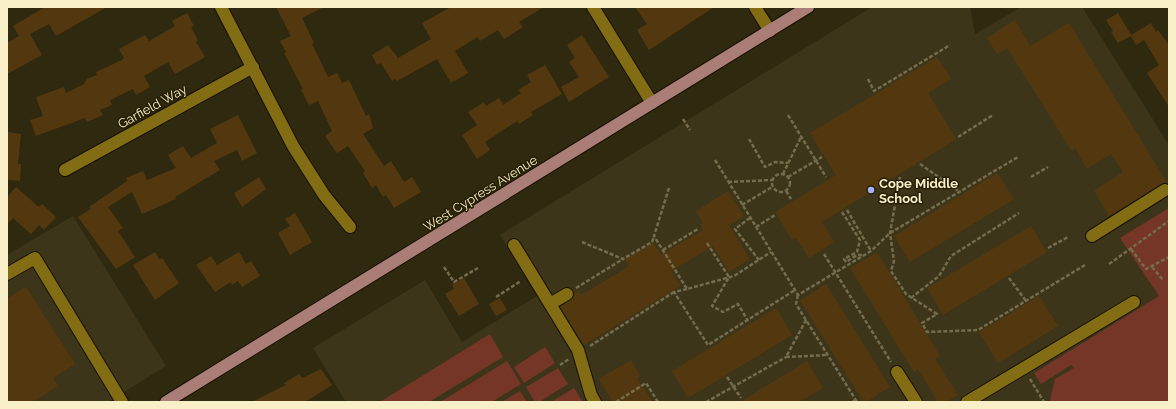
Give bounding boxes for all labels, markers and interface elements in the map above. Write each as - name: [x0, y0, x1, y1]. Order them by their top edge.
- street label: Garfield Way: [115, 81, 189, 132]
- street label: West Cypress Avenue: [421, 152, 540, 235]
- place label: Cope Middle School: [879, 176, 958, 206]
- marker: Cope Middle School: [866, 185, 876, 195]

